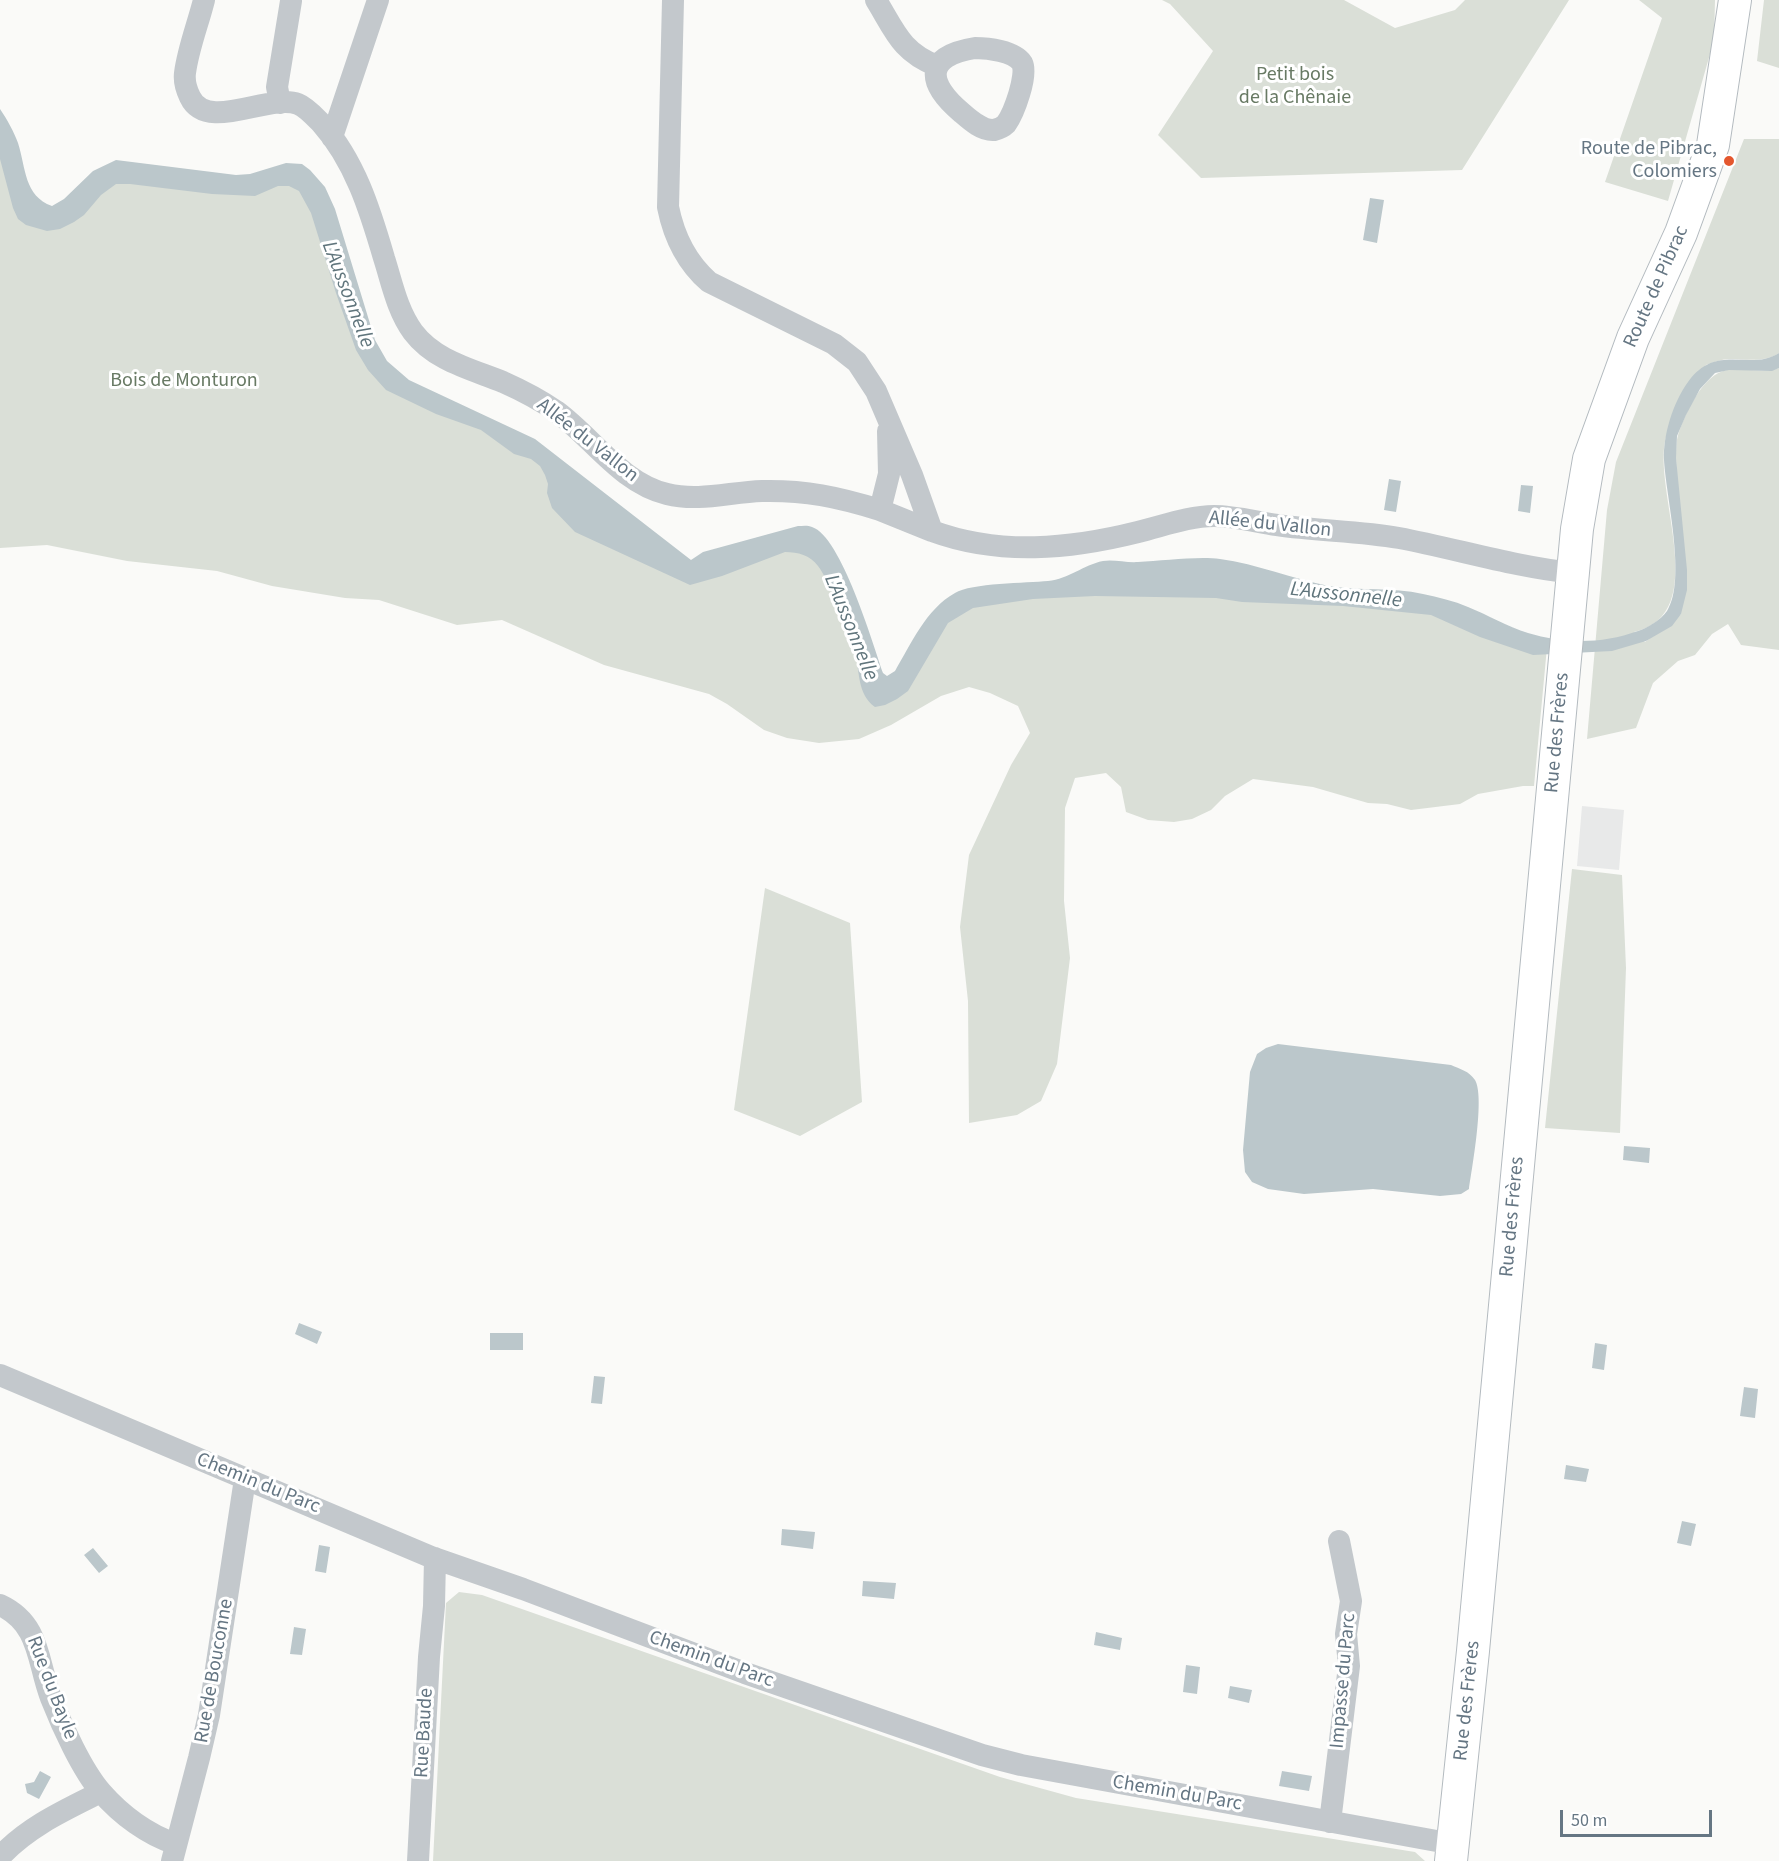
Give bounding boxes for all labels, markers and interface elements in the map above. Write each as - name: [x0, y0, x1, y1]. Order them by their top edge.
- park label: Petit bois de la Chênaie: [1239, 64, 1351, 111]
- place label: Route de Pibrac, Colomiers: [1581, 138, 1717, 185]
- marker: Route de Pibrac, Colomiers: [1722, 154, 1736, 168]
- street label: Route de Pibrac: [1619, 222, 1695, 352]
- water label: L'Aussonnelle: [315, 238, 379, 352]
- park label: Bois de Monturon: [110, 370, 258, 394]
- street label: Allée du Vallon: [531, 394, 643, 488]
- street label: Allée du Vallon: [1208, 507, 1332, 543]
- water label: L'Aussonnelle: [817, 571, 883, 685]
- water label: L'Aussonnelle: [1289, 578, 1403, 614]
- street label: Rue des Frères: [1541, 672, 1575, 794]
- street label: Rue des Frères: [1496, 1156, 1530, 1278]
- street label: Chemin du Parc: [193, 1448, 323, 1520]
- street label: Rue de Bouconne: [191, 1597, 239, 1745]
- street label: Impasse du Parc: [1326, 1612, 1362, 1750]
- street label: Chemin du Parc: [645, 1626, 777, 1694]
- street label: Rue du Bayle: [20, 1633, 82, 1743]
- street label: Rue des Frères: [1450, 1640, 1486, 1762]
- street label: Rue Baude: [411, 1687, 439, 1779]
- street label: Chemin du Parc: [1110, 1771, 1244, 1817]
- scale bar: [1563, 1798, 1714, 1836]
- text: 50 m: [1571, 1808, 1607, 1833]

